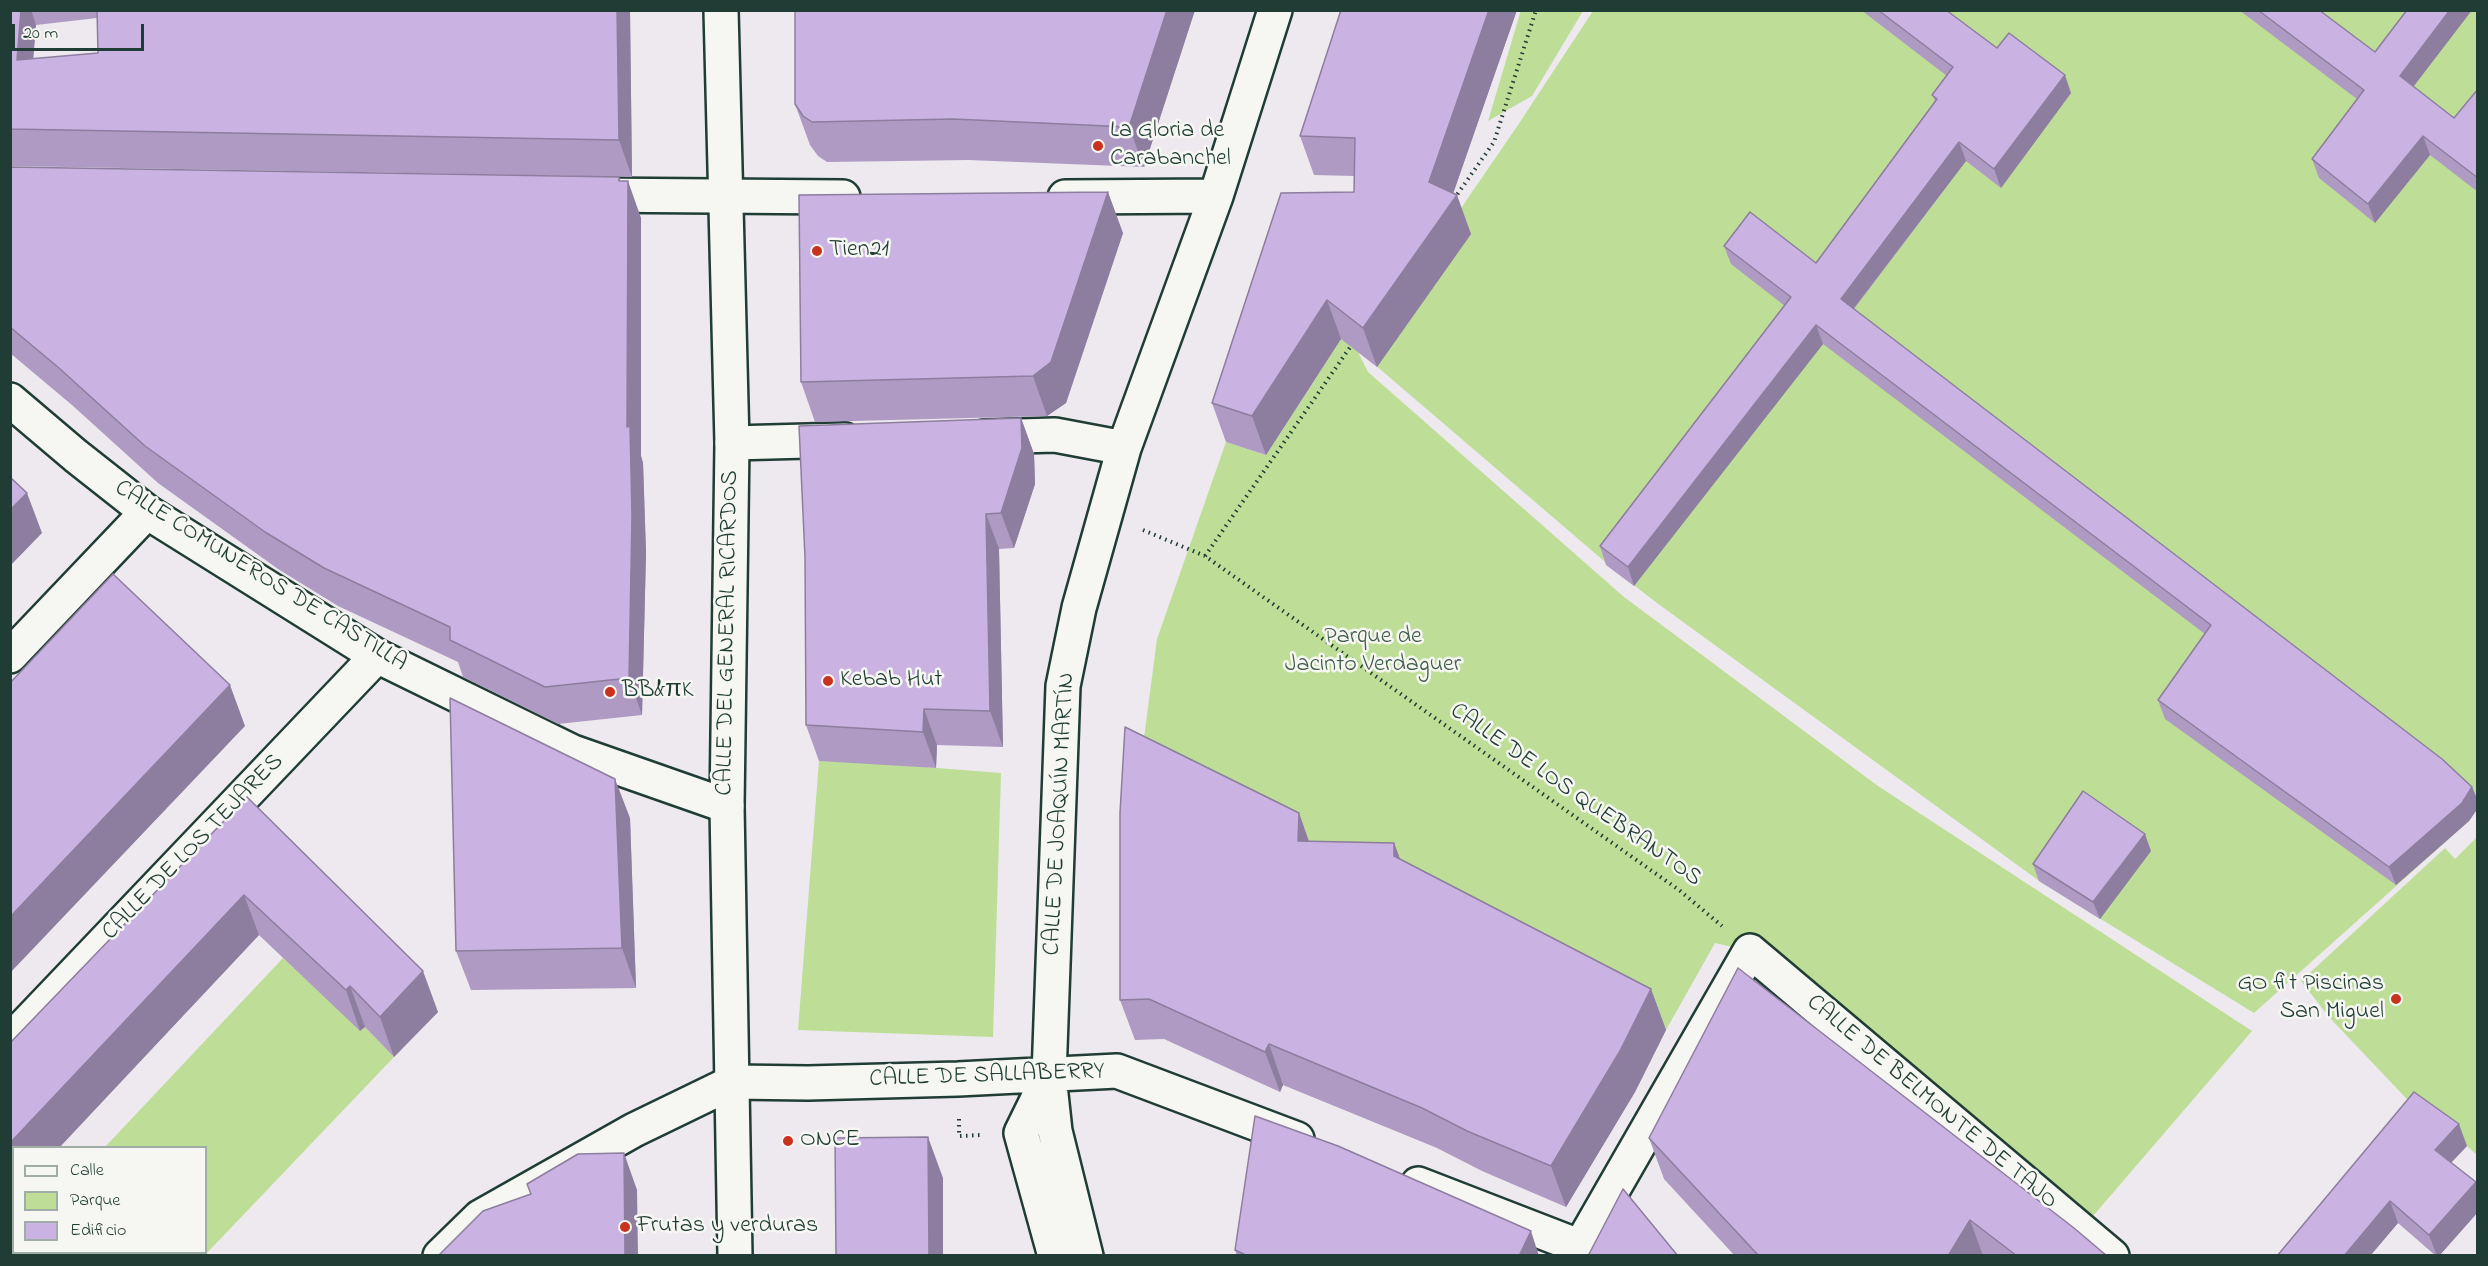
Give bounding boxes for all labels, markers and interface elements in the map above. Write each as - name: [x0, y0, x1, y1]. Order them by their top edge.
- scale bar: [15, 12, 147, 50]
- text: 20 m: [23, 21, 58, 47]
- place label: La Gloria de Carabanchel: [1110, 118, 1231, 174]
- marker: La Gloria de Carabanchel: [1091, 139, 1105, 153]
- place label: Tien21: [829, 237, 889, 265]
- marker: Tien21: [810, 244, 824, 258]
- street label: CALLE DEL GENERAL RICARDOS: [712, 470, 746, 796]
- street label: CALLE COMUNEROS DE CASTILLA: [109, 475, 411, 679]
- park label: Parque de Jacinto Verdaguer: [1285, 624, 1461, 680]
- place label: Kebab Hut: [840, 667, 942, 695]
- street label: CALLE DE JOAQUÍN MARTÍN: [1039, 672, 1083, 956]
- marker: Kebab Hut: [821, 674, 835, 688]
- place label: BB&πK: [622, 678, 693, 706]
- marker: BB&πK: [603, 685, 617, 699]
- street label: CALLE DE LOS QUEBRANTOS: [1443, 698, 1707, 894]
- street label: CALLE DE LOS TEJARES: [97, 749, 291, 947]
- place label: GO fit Piscinas San Miguel: [2237, 971, 2384, 1027]
- street label: CALLE DE BELMONTE DE TAJO: [1800, 989, 2062, 1217]
- marker: GO fit Piscinas San Miguel: [2389, 992, 2403, 1006]
- street label: CALLE DE SALLABERRY: [869, 1059, 1105, 1095]
- place label: ONCE: [800, 1127, 860, 1155]
- marker: ONCE: [781, 1134, 795, 1148]
- legend: [12, 1146, 207, 1254]
- text: Calle: [70, 1158, 104, 1184]
- text: Parque: [70, 1188, 120, 1214]
- place label: Frutas y verduras: [637, 1213, 818, 1241]
- text: Edificio: [70, 1218, 126, 1244]
- marker: Frutas y verduras: [618, 1220, 632, 1234]

